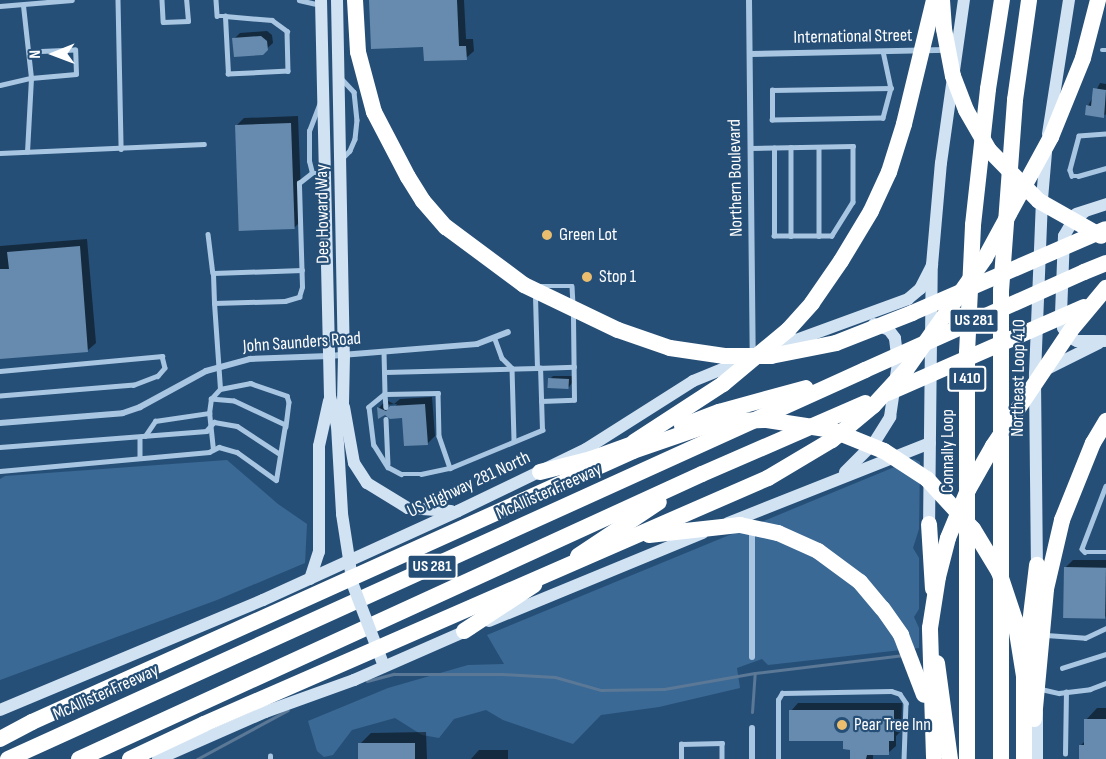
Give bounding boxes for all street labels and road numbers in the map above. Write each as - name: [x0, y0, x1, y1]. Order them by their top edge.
- street label: International Street: [793, 25, 913, 49]
- street label: Northern Boulevard: [724, 119, 748, 237]
- street label: Dee Howard Way: [311, 164, 335, 264]
- road number: US 281: [948, 308, 1000, 334]
- street label: Northeast Loop 410: [1007, 319, 1031, 437]
- street label: John Saunders Road: [242, 328, 362, 358]
- road number: I 410: [946, 366, 988, 392]
- street label: Connally Loop: [937, 409, 959, 493]
- street label: US Highway 281 North: [404, 447, 534, 523]
- street label: McAllister Freeway: [493, 459, 605, 525]
- road number: US 281: [406, 554, 458, 580]
- street label: McAllister Freeway: [50, 660, 162, 726]

